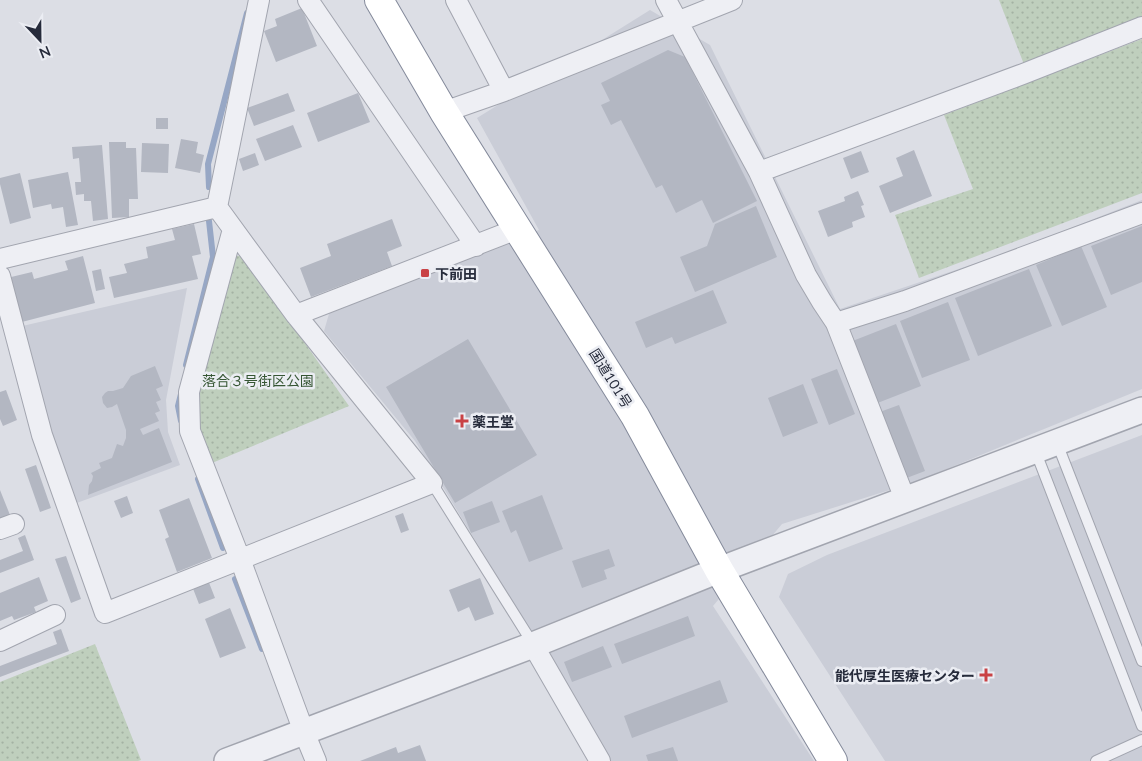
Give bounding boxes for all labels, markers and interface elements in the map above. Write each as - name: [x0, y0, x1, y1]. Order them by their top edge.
- north arrow: [15, 15, 65, 65]
- text: N: [37, 43, 53, 62]
- place label: 下前田: [435, 265, 477, 282]
- marker: 下前田: [419, 267, 431, 279]
- street label: 国道101号: [586, 345, 636, 411]
- park label: 落合３号街区公園: [202, 372, 314, 389]
- place label: 薬王堂: [472, 413, 514, 430]
- marker: 薬王堂: [456, 415, 468, 427]
- place label: 能代厚生医療センター: [835, 667, 975, 684]
- marker: 能代厚生医療センター: [979, 668, 993, 682]

